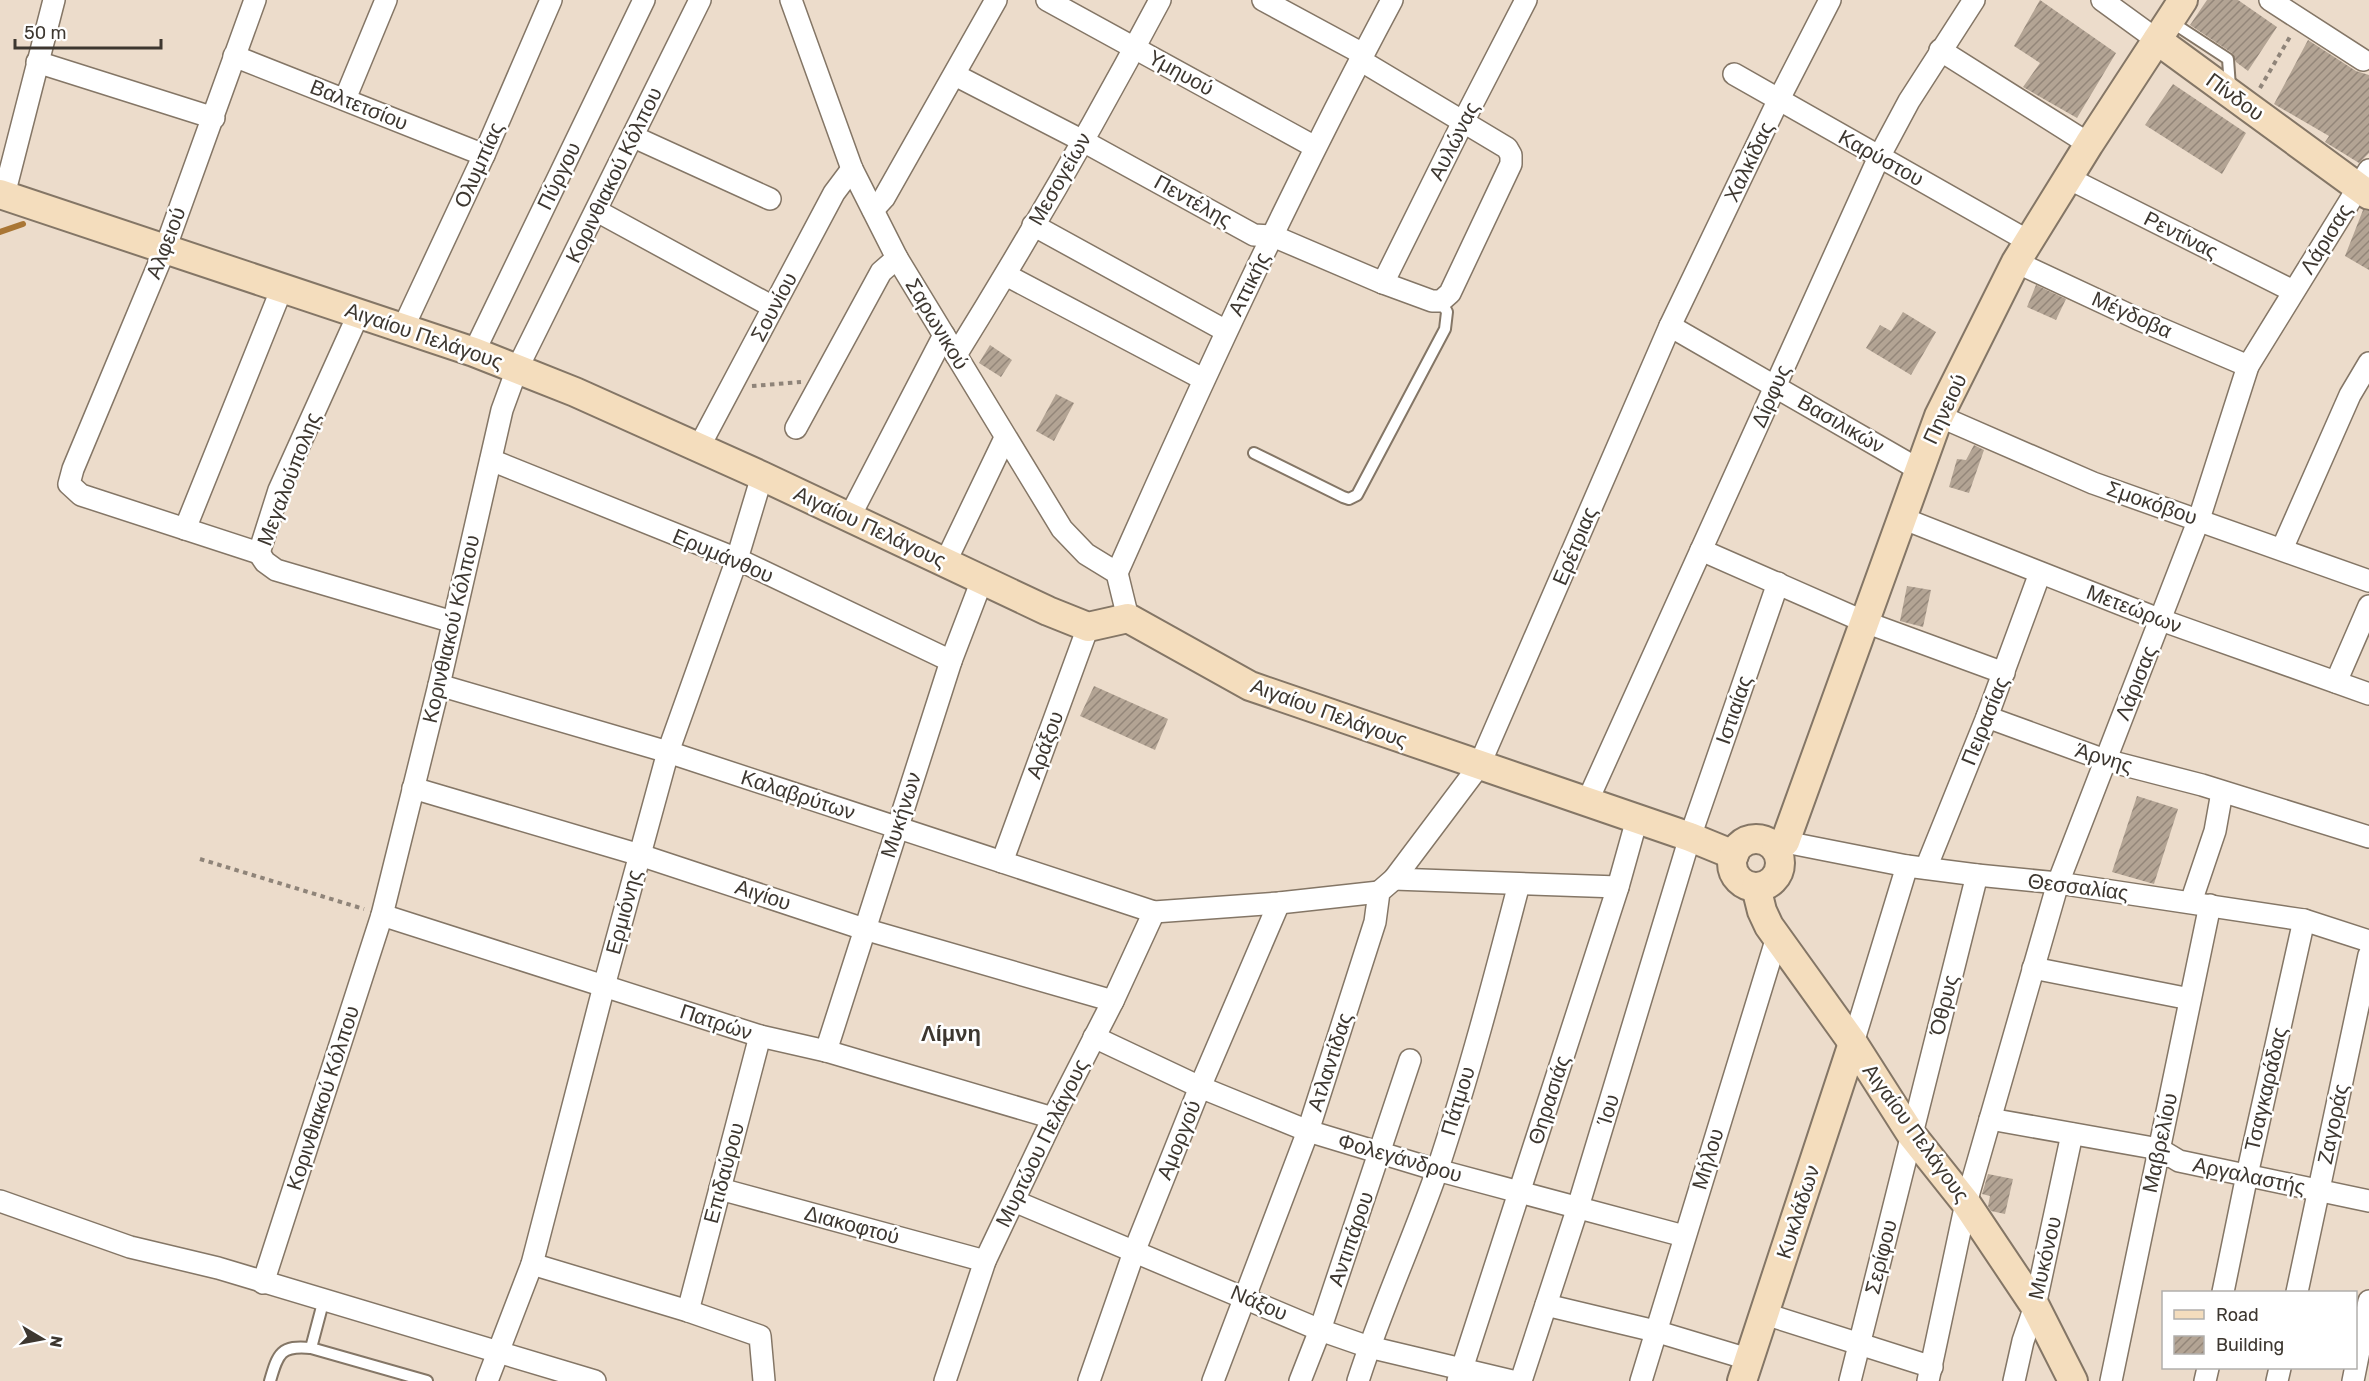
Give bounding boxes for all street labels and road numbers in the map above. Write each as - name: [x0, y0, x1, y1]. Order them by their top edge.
- street label: Υμηυού: [1144, 44, 1218, 101]
- street label: Πίνδου: [2202, 67, 2269, 126]
- street label: Βαλτετσίου: [307, 74, 412, 135]
- street label: Κορινθιακού Κόλπου: [560, 83, 667, 267]
- street label: Αυλώνας: [1423, 97, 1484, 184]
- street label: Ολυμπίας: [449, 118, 509, 212]
- street label: Χαλκίδας: [1719, 118, 1779, 206]
- street label: Καρύστου: [1834, 124, 1928, 191]
- street label: Μεσογείων: [1023, 128, 1096, 230]
- street label: Πύργου: [531, 138, 586, 214]
- street label: Πεντέλης: [1150, 169, 1236, 232]
- street label: Λάρισας: [2294, 199, 2357, 278]
- street label: Αλφειού: [140, 203, 191, 282]
- street label: Ρεντίνας: [2140, 205, 2222, 264]
- street label: Αττικής: [1223, 248, 1275, 320]
- street label: Σουνίου: [745, 268, 802, 346]
- street label: Σαρωνικού: [900, 274, 974, 374]
- street label: Μέγδοβα: [2088, 286, 2176, 343]
- street label: Αιγαίου Πελάγους: [342, 297, 506, 374]
- street label: Δίρφυς: [1746, 361, 1795, 431]
- street label: Πηνειού: [1917, 370, 1972, 448]
- street label: Βασιλικών: [1793, 389, 1889, 458]
- street label: Μεγαλούπολης: [252, 409, 325, 549]
- street label: Σμοκόβου: [2104, 475, 2201, 530]
- street label: Αιγαίου Πελάγους: [790, 480, 950, 573]
- street label: Ερέτριας: [1547, 503, 1602, 589]
- street label: Ερυμάνθου: [669, 523, 777, 588]
- street label: Κορινθιακού Κόλπου: [417, 532, 484, 725]
- street label: Μετεώρων: [2083, 579, 2185, 638]
- street label: Λάρισας: [2109, 642, 2162, 724]
- street label: Ιστιαίας: [1710, 672, 1757, 747]
- street label: Αιγαίου Πελάγους: [1247, 673, 1411, 752]
- street label: Πειρασίας: [1955, 673, 2014, 769]
- street label: Αράξου: [1021, 708, 1068, 782]
- street label: Άρνης: [2073, 737, 2136, 778]
- street label: Καλαβρύτων: [738, 764, 858, 825]
- street label: Μυκήνων: [875, 769, 926, 861]
- street label: Ερμιόνης: [600, 867, 647, 957]
- street label: Θεσσαλίας: [2026, 868, 2130, 905]
- street label: Αιγίου: [732, 874, 794, 915]
- street label: Όθρυς: [1924, 972, 1963, 1039]
- street label: Πατρών: [677, 998, 755, 1045]
- street label: Κορινθιακού Κόλπου: [281, 1002, 364, 1193]
- street label: Ατλαντίδας: [1302, 1009, 1357, 1114]
- street label: Τσαγκαράδας: [2239, 1024, 2292, 1153]
- street label: Θηρασιάς: [1522, 1052, 1575, 1147]
- street label: Μυρτώου Πελάγους: [990, 1055, 1093, 1231]
- street label: Αιγαίου Πελάγους: [1858, 1059, 1975, 1207]
- street label: Πάτμου: [1435, 1063, 1480, 1138]
- street label: Ζαγοράς: [2312, 1082, 2353, 1166]
- street label: Ίου: [1591, 1091, 1624, 1129]
- street label: Μαβρελίου: [2137, 1091, 2182, 1195]
- street label: Αμοργού: [1151, 1096, 1206, 1183]
- street label: Επιδαύρου: [698, 1120, 749, 1226]
- street label: Μήλου: [1686, 1125, 1729, 1192]
- street label: Φολεγάνδρου: [1335, 1128, 1465, 1187]
- street label: Αργαλαστής: [2191, 1151, 2307, 1200]
- street label: Κυκλάδων: [1771, 1162, 1824, 1262]
- street label: Αντιπάρου: [1323, 1188, 1378, 1289]
- street label: Διακοφτού: [802, 1200, 902, 1249]
- street label: Μυκόνου: [2023, 1214, 2066, 1302]
- street label: Σερίφου: [1859, 1217, 1902, 1297]
- street label: Νάξου: [1227, 1279, 1291, 1326]

